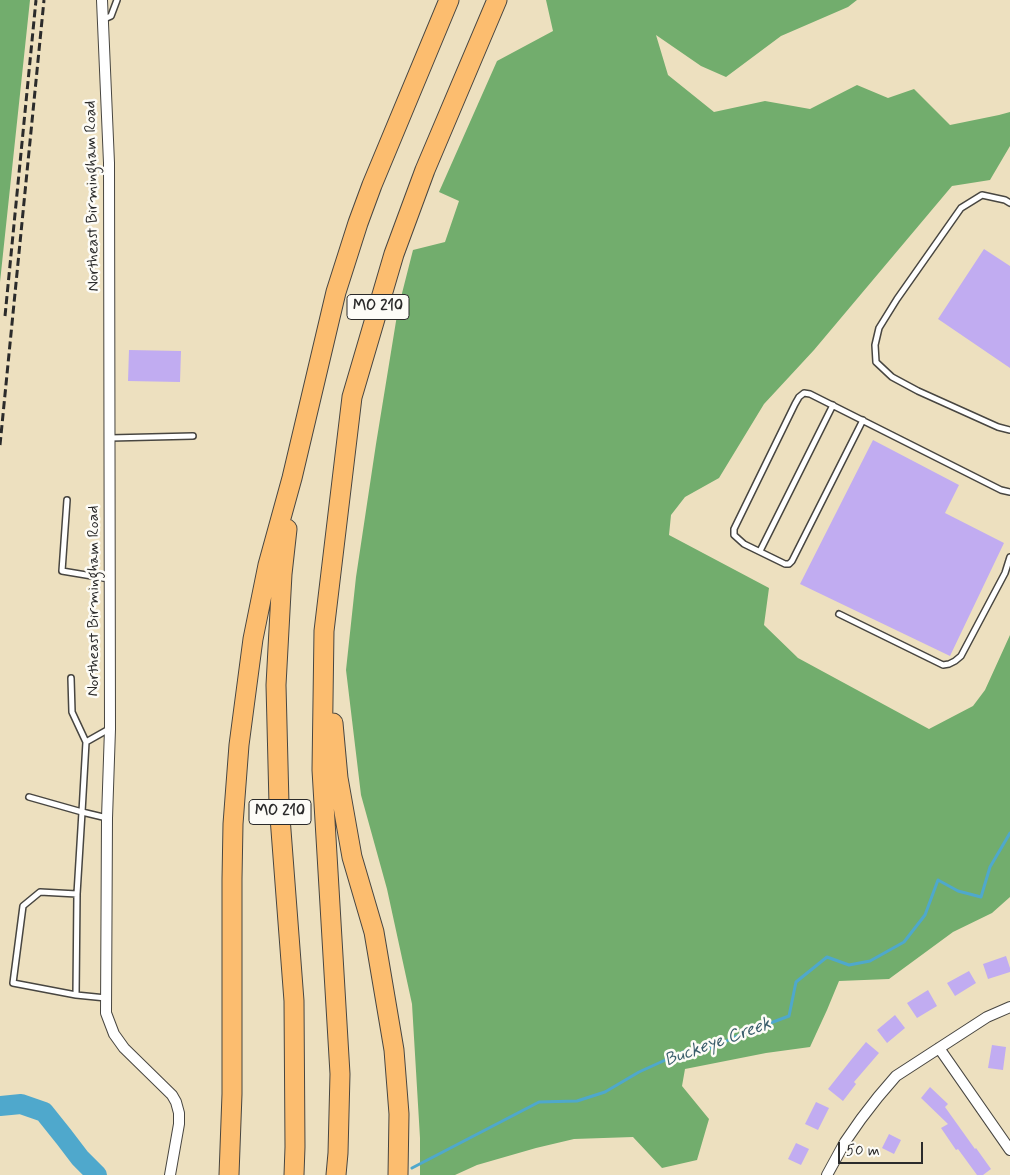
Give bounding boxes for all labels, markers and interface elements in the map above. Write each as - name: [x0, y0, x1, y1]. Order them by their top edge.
- street label: Northeast Birmingham Road: [82, 100, 104, 292]
- road number: MO 210: [347, 294, 409, 320]
- street label: Northeast Birmingham Road: [85, 505, 105, 697]
- road number: MO 210: [249, 800, 311, 824]
- water label: Buckeye Creek: [662, 1014, 774, 1072]
- scale bar: [840, 1132, 925, 1164]
- text: 50 m: [846, 1141, 880, 1161]

